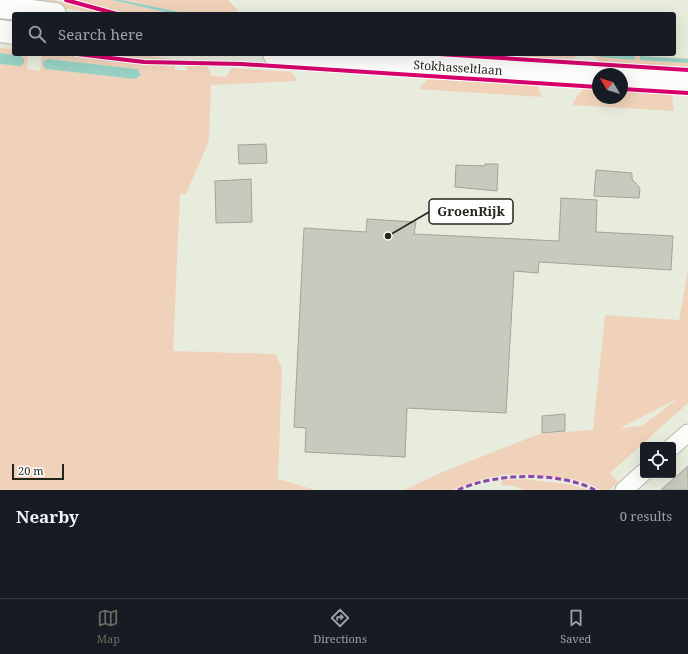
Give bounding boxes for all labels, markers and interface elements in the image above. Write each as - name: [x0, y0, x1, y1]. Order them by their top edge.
- search box: [12, 12, 676, 56]
- icon: search: [26, 23, 48, 45]
- text: Search here: [58, 24, 143, 44]
- street label: Stokhasseltlaan: [413, 56, 503, 79]
- north arrow: [592, 68, 628, 104]
- callout: GroenRijk: [429, 199, 513, 224]
- text: GroenRijk: [437, 202, 505, 220]
- map controls: [640, 442, 676, 478]
- button: locate: [640, 442, 676, 478]
- scale bar: [12, 462, 64, 481]
- text: 20 m: [18, 463, 44, 478]
- text: Nearby: [16, 505, 79, 528]
- text: 0 results: [620, 507, 672, 525]
- tab: Map: [97, 607, 120, 646]
- tab: Directions: [313, 607, 367, 646]
- tab: Saved: [560, 607, 591, 646]

